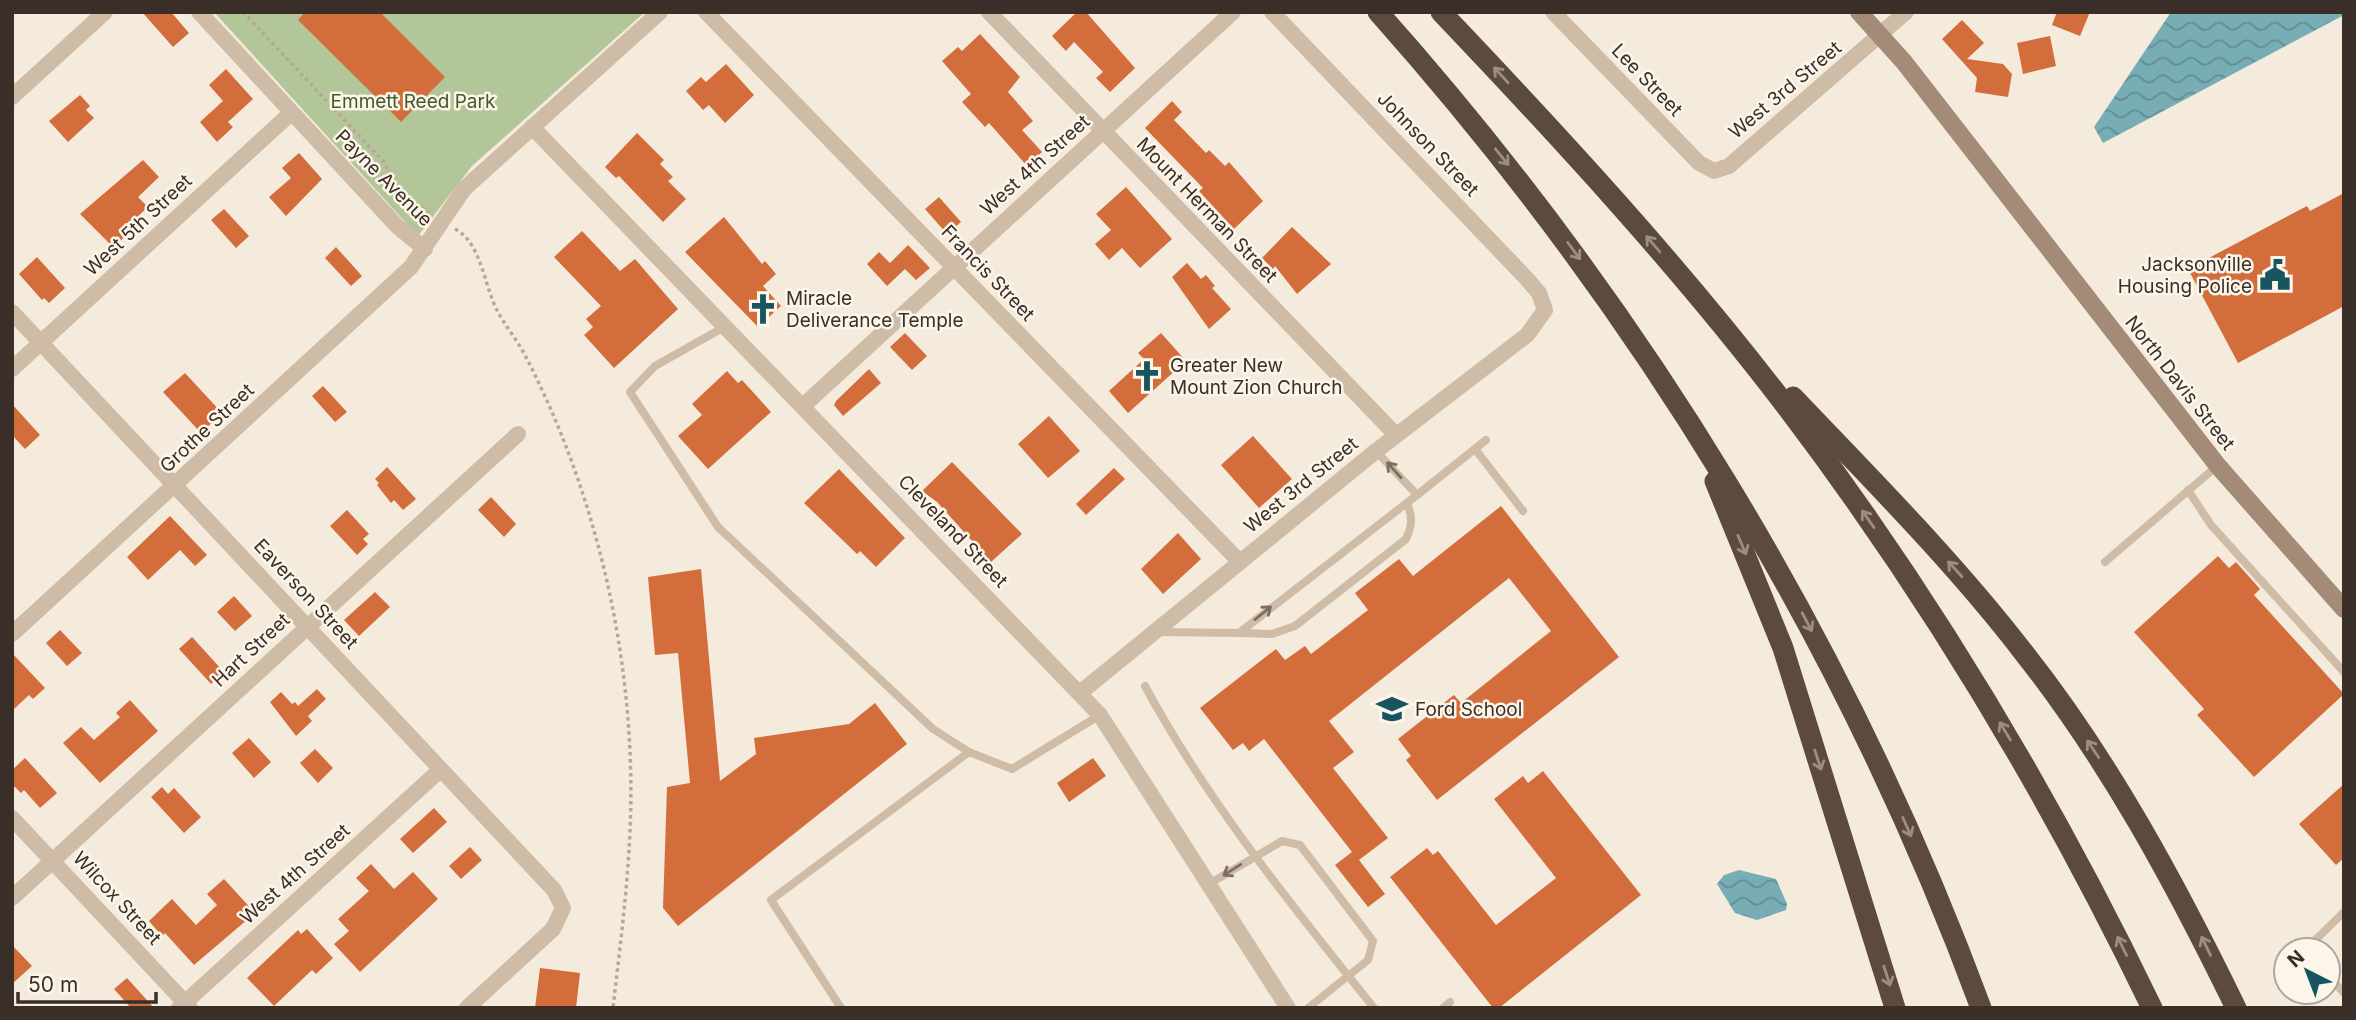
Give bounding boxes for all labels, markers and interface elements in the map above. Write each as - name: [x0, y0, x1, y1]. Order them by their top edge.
- street label: West 3rd Street: [1724, 36, 1846, 144]
- street label: Lee Street: [1607, 39, 1687, 121]
- one-way arrow: [1492, 67, 1509, 84]
- street label: Johnson Street: [1372, 87, 1484, 201]
- park label: Emmett Reed Park: [331, 90, 496, 113]
- street label: West 4th Street: [976, 110, 1094, 220]
- street label: Payne Avenue: [331, 125, 437, 231]
- street label: Mount Herman Street: [1132, 133, 1282, 287]
- one-way arrow: [1494, 148, 1510, 166]
- street label: West 5th Street: [80, 169, 196, 281]
- street label: Francis Street: [937, 220, 1039, 326]
- one-way arrow: [1645, 236, 1661, 254]
- one-way arrow: [1567, 241, 1581, 260]
- place label: Jacksonville Housing Police: [2118, 253, 2252, 298]
- public building icon: Jacksonville Housing Police: [2258, 258, 2292, 292]
- place label: Miracle Deliverance Temple: [786, 287, 964, 332]
- church icon: Miracle Deliverance Temple: [746, 292, 780, 326]
- street label: North Davis Street: [2120, 311, 2240, 455]
- place label: Greater New Mount Zion Church: [1170, 354, 1342, 399]
- church icon: Greater New Mount Zion Church: [1130, 359, 1164, 393]
- street label: Grothe Street: [155, 379, 259, 477]
- street label: West 3rd Street: [1240, 432, 1362, 538]
- one-way arrow: [1386, 461, 1402, 479]
- street label: Cleveland Street: [893, 470, 1013, 592]
- one-way arrow: [1861, 510, 1875, 529]
- street label: Eaverson Street: [249, 534, 363, 654]
- one-way arrow: [1737, 534, 1750, 556]
- one-way arrow: [1947, 560, 1963, 578]
- one-way arrow: [1254, 606, 1272, 621]
- street label: Hart Street: [208, 608, 294, 692]
- one-way arrow: [1801, 611, 1815, 632]
- school or university icon: Ford School: [1375, 692, 1409, 726]
- place label: Ford School: [1415, 698, 1522, 721]
- one-way arrow: [1997, 722, 2011, 742]
- one-way arrow: [2086, 740, 2100, 759]
- one-way arrow: [1813, 748, 1826, 770]
- one-way arrow: [1901, 816, 1914, 837]
- street label: West 4th Street: [236, 819, 354, 929]
- street label: Wilcox Street: [68, 847, 166, 949]
- one-way arrow: [1223, 863, 1242, 877]
- one-way arrow: [2114, 936, 2128, 957]
- one-way arrow: [2198, 936, 2212, 957]
- north arrow: [2272, 936, 2342, 1006]
- text: N: [2283, 945, 2309, 972]
- scale bar: [18, 960, 156, 1004]
- one-way arrow: [1882, 965, 1894, 987]
- text: 50 m: [28, 972, 78, 997]

